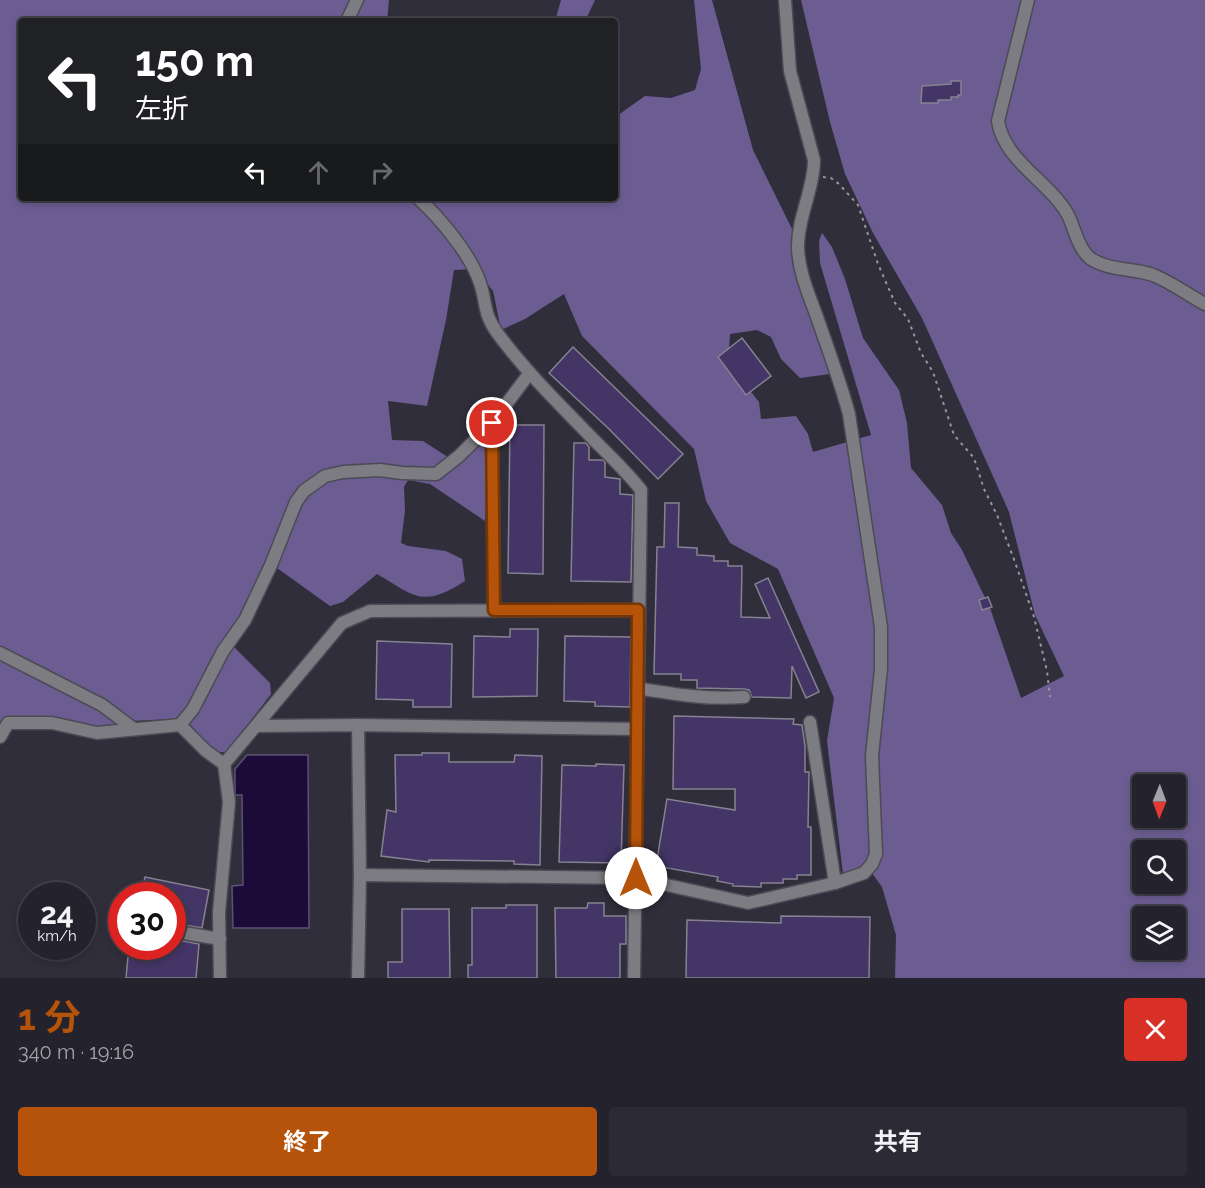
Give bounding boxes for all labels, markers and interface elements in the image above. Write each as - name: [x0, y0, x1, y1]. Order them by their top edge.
- text: 150 m: [135, 37, 254, 86]
- icon: left: [36, 42, 114, 120]
- text: 左折: [135, 93, 189, 124]
- icon: left: [239, 156, 272, 189]
- icon: ahead: [302, 156, 335, 189]
- icon: right: [365, 156, 398, 189]
- pin: [466, 397, 517, 448]
- icon: arrive: [475, 406, 508, 439]
- north arrow: [1132, 774, 1186, 828]
- map controls: [1132, 774, 1186, 960]
- button: search: [1132, 840, 1186, 894]
- position arrow: [604, 846, 668, 910]
- speed limit sign: 30: [108, 882, 186, 960]
- text: 24: [40, 896, 74, 931]
- button: layers: [1132, 906, 1186, 960]
- text: km/h: [37, 927, 77, 945]
- text: 1 分: [18, 996, 80, 1038]
- button: close: [1124, 998, 1187, 1061]
- text: 340 m · 19:16: [18, 1040, 134, 1064]
- button: 終了: [18, 1107, 597, 1176]
- button: 共有: [609, 1107, 1187, 1176]

